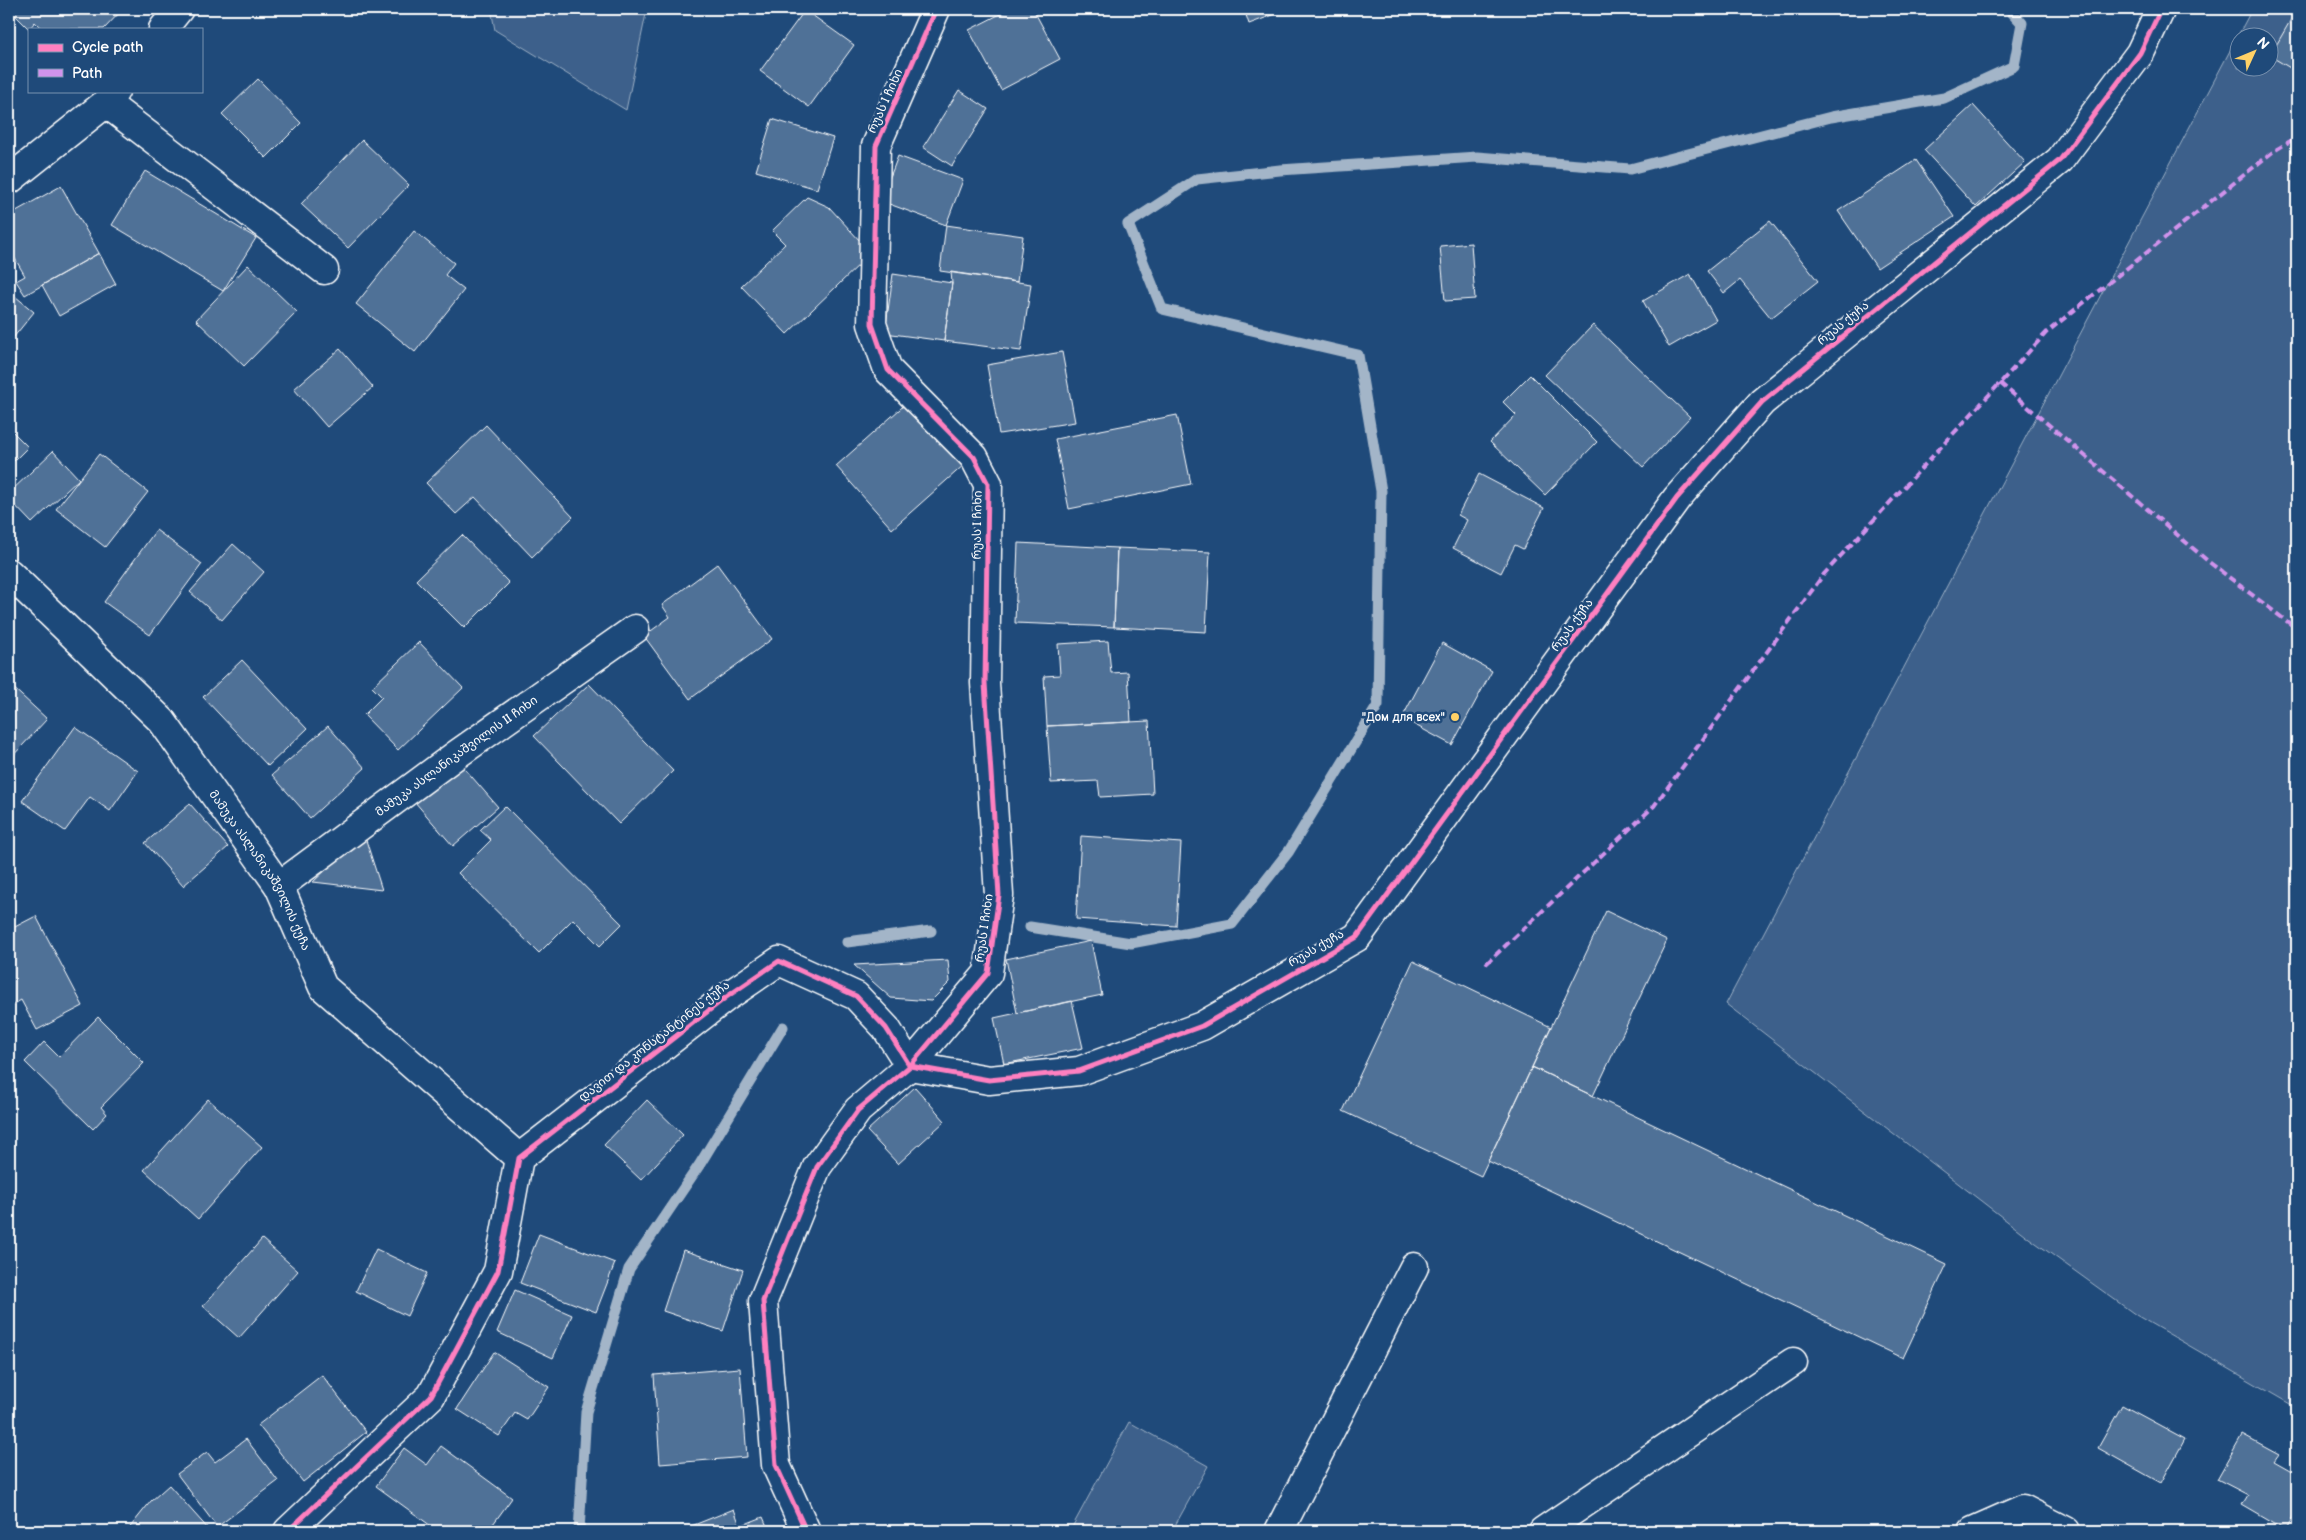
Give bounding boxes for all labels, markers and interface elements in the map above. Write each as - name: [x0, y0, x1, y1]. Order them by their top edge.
- legend: [28, 28, 202, 92]
- north arrow: [2228, 28, 2278, 78]
- text: N: [2253, 34, 2273, 53]
- text: Cycle path: [72, 38, 143, 57]
- text: Path: [72, 64, 102, 83]
- street label: რუას I ჩიხი: [865, 67, 906, 136]
- street label: რუას ქუჩა: [1815, 298, 1872, 349]
- street label: რუას I ჩიხი: [969, 490, 986, 560]
- street label: რუას ქუჩა: [1548, 596, 1597, 655]
- street label: მამუკა ასლანიკაშვილის II ჩიხი: [373, 693, 541, 820]
- place label: "Дом для всех": [1362, 710, 1445, 725]
- marker: "Дом для всех": [1449, 711, 1461, 723]
- street label: მამუკა ასლანიკაშვილის ქუჩა: [205, 787, 313, 953]
- street label: რუას I ჩიხი: [972, 893, 997, 963]
- street label: რუას ქუჩა: [1286, 926, 1347, 970]
- street label: დავით და კონსტანტინეს ქუჩა: [576, 978, 733, 1105]

